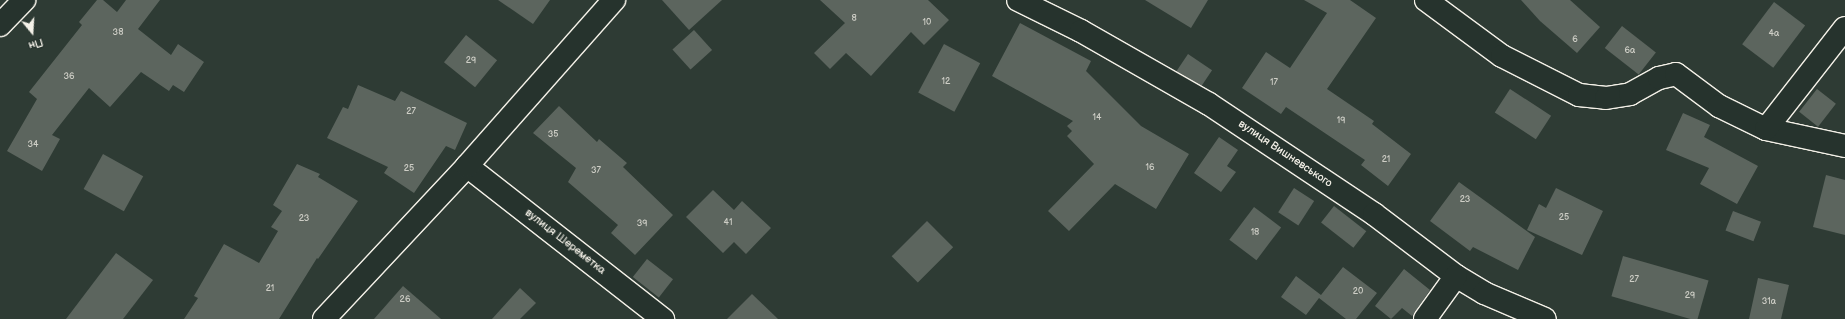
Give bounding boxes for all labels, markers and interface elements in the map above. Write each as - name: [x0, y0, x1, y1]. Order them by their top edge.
- north arrow: [12, 12, 52, 52]
- house number: 8: [851, 14, 857, 24]
- house number: 10: [923, 18, 931, 28]
- house number: 38: [113, 28, 123, 38]
- house number: 4а: [1769, 29, 1779, 39]
- text: Пн: [27, 35, 45, 52]
- house number: 6: [1572, 35, 1578, 45]
- house number: 6а: [1625, 46, 1635, 56]
- house number: 29: [466, 56, 476, 66]
- house number: 36: [63, 72, 75, 82]
- house number: 12: [942, 77, 950, 87]
- house number: 17: [1270, 78, 1278, 88]
- house number: 27: [406, 107, 416, 117]
- house number: 14: [1093, 113, 1101, 123]
- house number: 19: [1337, 116, 1345, 126]
- street label: вулиця Вишневського: [1236, 118, 1334, 190]
- house number: 35: [548, 130, 558, 140]
- house number: 34: [27, 140, 39, 150]
- house number: 21: [1382, 155, 1390, 165]
- house number: 16: [1146, 163, 1154, 173]
- house number: 25: [404, 164, 414, 174]
- house number: 37: [591, 166, 601, 176]
- house number: 23: [1460, 195, 1470, 205]
- street label: вулиця Шереметка: [522, 206, 608, 278]
- house number: 25: [1559, 213, 1569, 223]
- house number: 23: [299, 214, 309, 224]
- house number: 41: [724, 218, 732, 228]
- house number: 39: [637, 219, 647, 229]
- house number: 18: [1251, 228, 1259, 238]
- house number: 27: [1629, 275, 1639, 285]
- house number: 21: [266, 284, 274, 294]
- house number: 20: [1353, 287, 1363, 297]
- house number: 29: [1685, 291, 1695, 301]
- house number: 26: [400, 295, 410, 305]
- house number: 31а: [1762, 297, 1776, 307]

